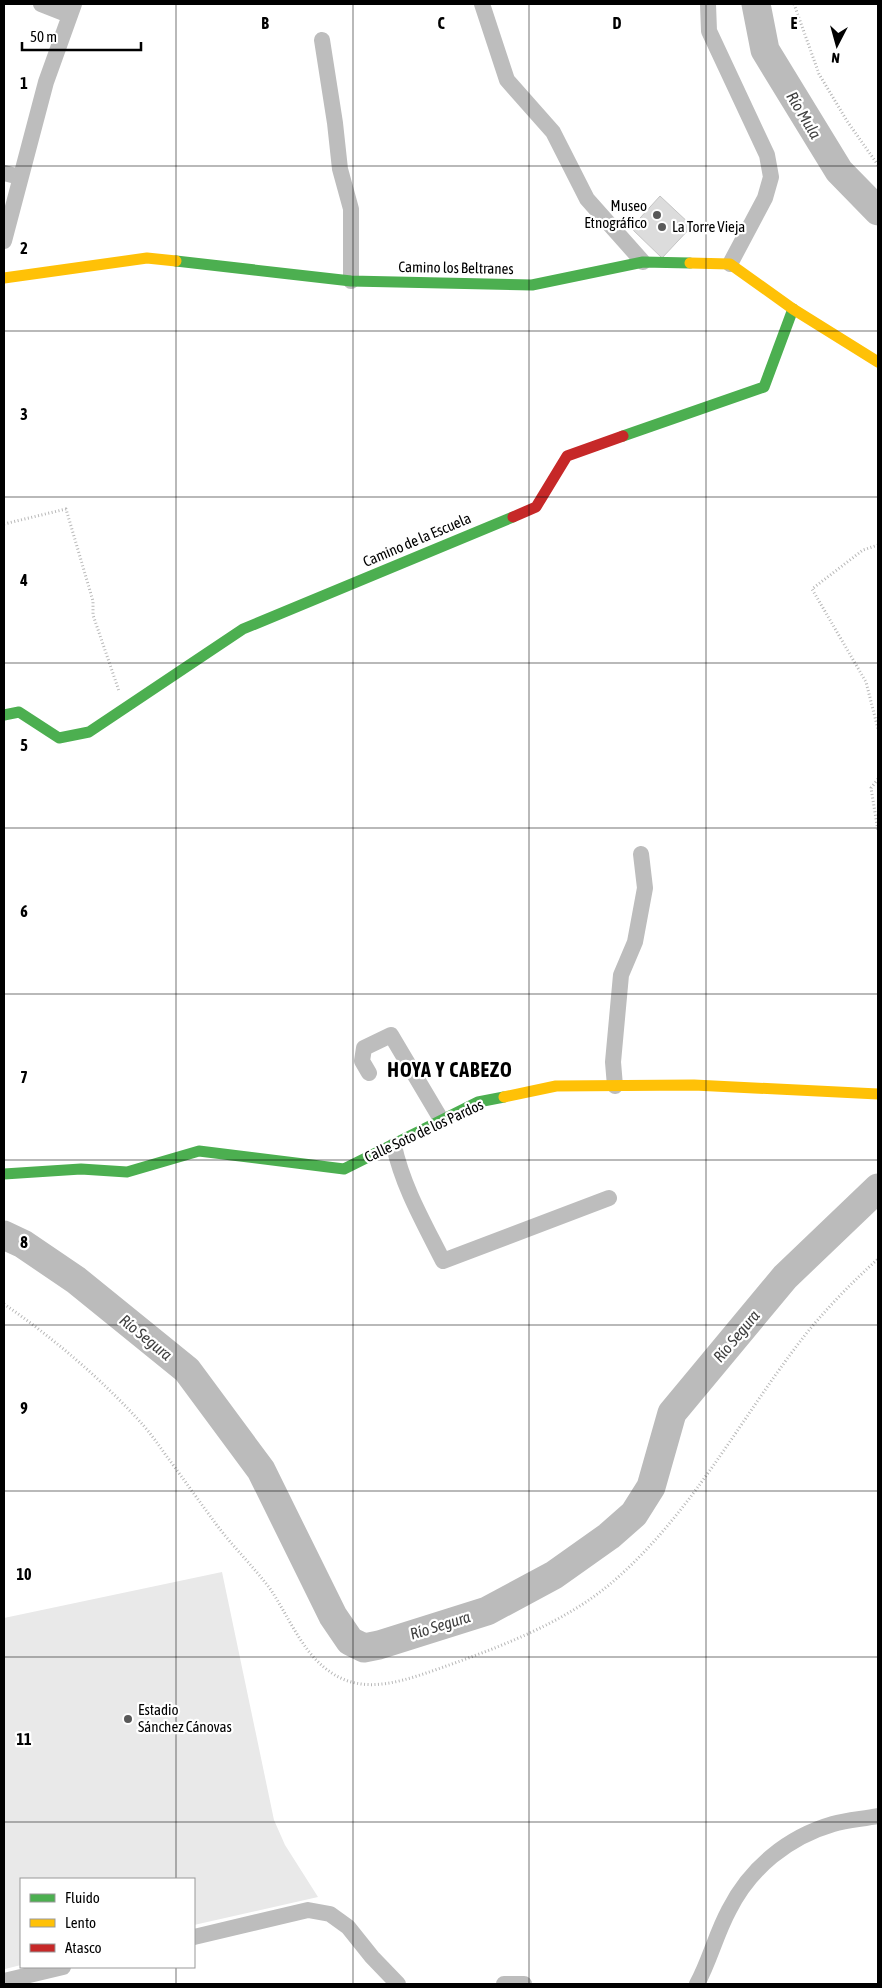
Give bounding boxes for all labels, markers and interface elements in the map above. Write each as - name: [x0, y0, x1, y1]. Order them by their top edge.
- text: B: [261, 14, 269, 32]
- text: C: [437, 14, 445, 32]
- text: D: [613, 14, 622, 32]
- text: E: [791, 14, 798, 32]
- scale bar: [22, 20, 141, 52]
- north arrow: [812, 20, 862, 70]
- text: 50 m: [30, 28, 57, 45]
- text: N: [831, 50, 841, 66]
- text: 1: [20, 74, 28, 92]
- water label: Río Mula: [783, 88, 825, 142]
- place label: Museo Etnográfico: [584, 197, 647, 231]
- marker: Museo Etnográfico: [651, 209, 663, 221]
- place label: La Torre Vieja: [672, 218, 745, 235]
- marker: La Torre Vieja: [656, 221, 668, 233]
- text: 2: [20, 239, 28, 257]
- street label: Camino los Beltranes: [398, 258, 514, 277]
- text: 3: [20, 405, 28, 423]
- street label: Camino de la Escuela: [360, 509, 473, 570]
- text: 4: [19, 571, 28, 589]
- text: 5: [20, 736, 28, 754]
- text: 6: [20, 902, 28, 920]
- district label: HOYA Y CABEZO: [387, 1058, 513, 1081]
- text: 7: [20, 1068, 28, 1086]
- street label: Calle Soto de los Pardos: [362, 1096, 486, 1166]
- text: 8: [20, 1233, 28, 1251]
- water label: Río Segura: [709, 1306, 764, 1366]
- water label: Río Segura: [116, 1310, 176, 1365]
- text: 9: [20, 1399, 28, 1417]
- text: 10: [16, 1565, 32, 1583]
- water label: Río Segura: [408, 1607, 473, 1644]
- place label: Estadio Sánchez Cánovas: [138, 1701, 232, 1735]
- marker: Estadio Sánchez Cánovas: [122, 1713, 134, 1725]
- text: 11: [16, 1730, 32, 1748]
- legend: [20, 1878, 195, 1968]
- text: Fluido: [65, 1889, 100, 1906]
- text: Lento: [65, 1914, 96, 1931]
- text: Atasco: [65, 1939, 102, 1956]

